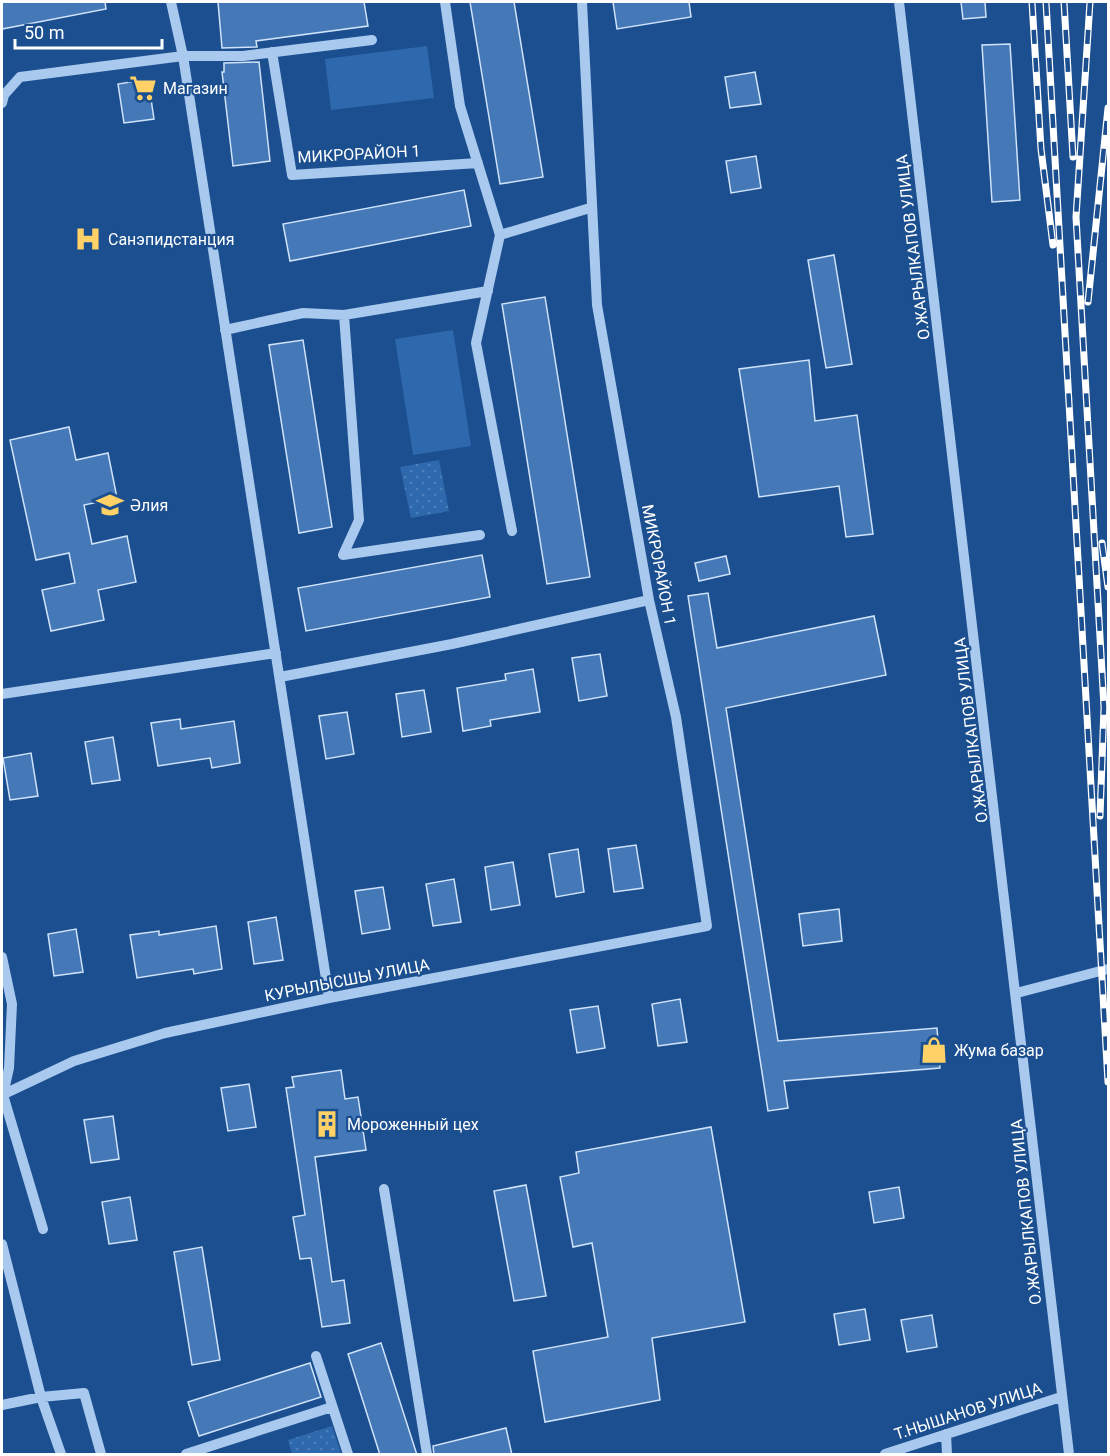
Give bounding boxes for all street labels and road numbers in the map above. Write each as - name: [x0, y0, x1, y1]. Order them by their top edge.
- street label: МИКРОРАЙОН 1: [297, 141, 421, 167]
- street label: О.ЖАРЫЛКАПОВ УЛИЦА: [892, 153, 934, 341]
- street label: МИКРОРАЙОН 1: [638, 503, 680, 627]
- street label: О.ЖАРЫЛКАПОВ УЛИЦА: [950, 636, 992, 824]
- street label: КУРЫЛЫСШЫ УЛИЦА: [263, 955, 432, 1005]
- street label: О.ЖАРЫЛКАПОВ УЛИЦА: [1007, 1118, 1045, 1306]
- street label: Т.НЫШАНОВ УЛИЦА: [892, 1378, 1045, 1444]

